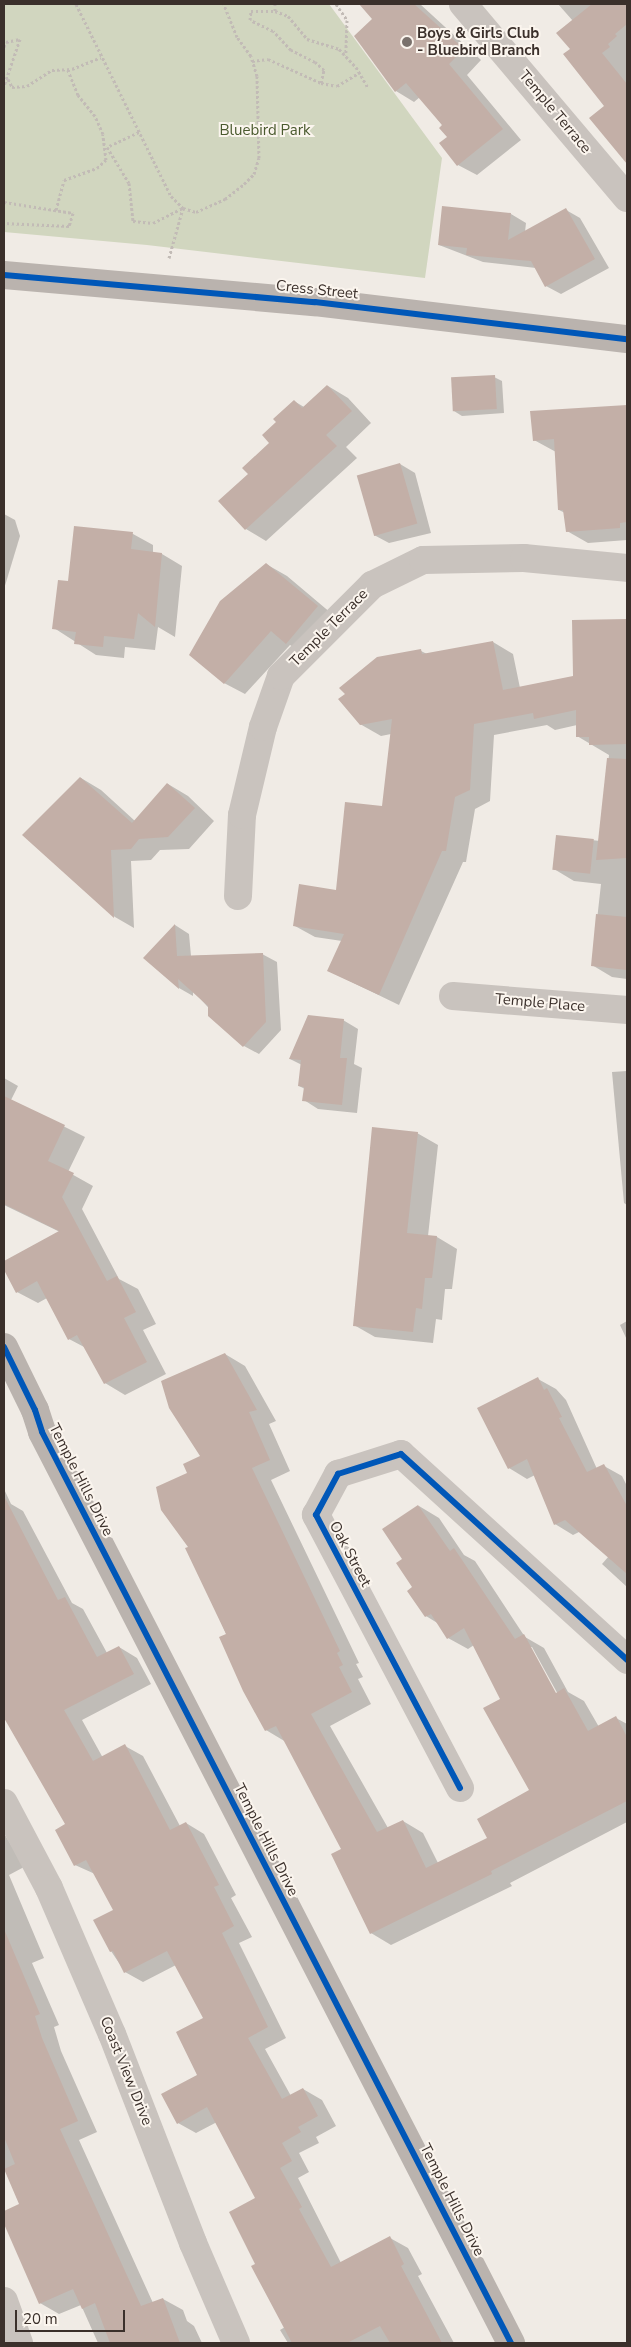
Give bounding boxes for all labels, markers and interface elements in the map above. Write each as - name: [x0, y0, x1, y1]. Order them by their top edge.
- place label: Boys & Girls Club - Bluebird Branch: [417, 24, 540, 59]
- marker: Boys & Girls Club - Bluebird Branch: [401, 36, 413, 48]
- street label: Temple Terrace: [515, 67, 595, 157]
- park label: Bluebird Park: [219, 122, 311, 140]
- street label: Cress Street: [275, 277, 359, 303]
- street label: Temple Terrace: [286, 585, 372, 671]
- street label: Temple Place: [494, 990, 586, 1016]
- street label: Temple Hills Drive: [45, 1421, 117, 1539]
- street label: Oak Street: [325, 1518, 375, 1590]
- street label: Temple Hills Drive: [230, 1781, 302, 1899]
- street label: Coast View Drive: [96, 2014, 156, 2128]
- street label: Temple Hills Drive: [416, 2141, 488, 2259]
- scale bar: [18, 2300, 128, 2332]
- text: 20 m: [23, 2309, 58, 2329]

